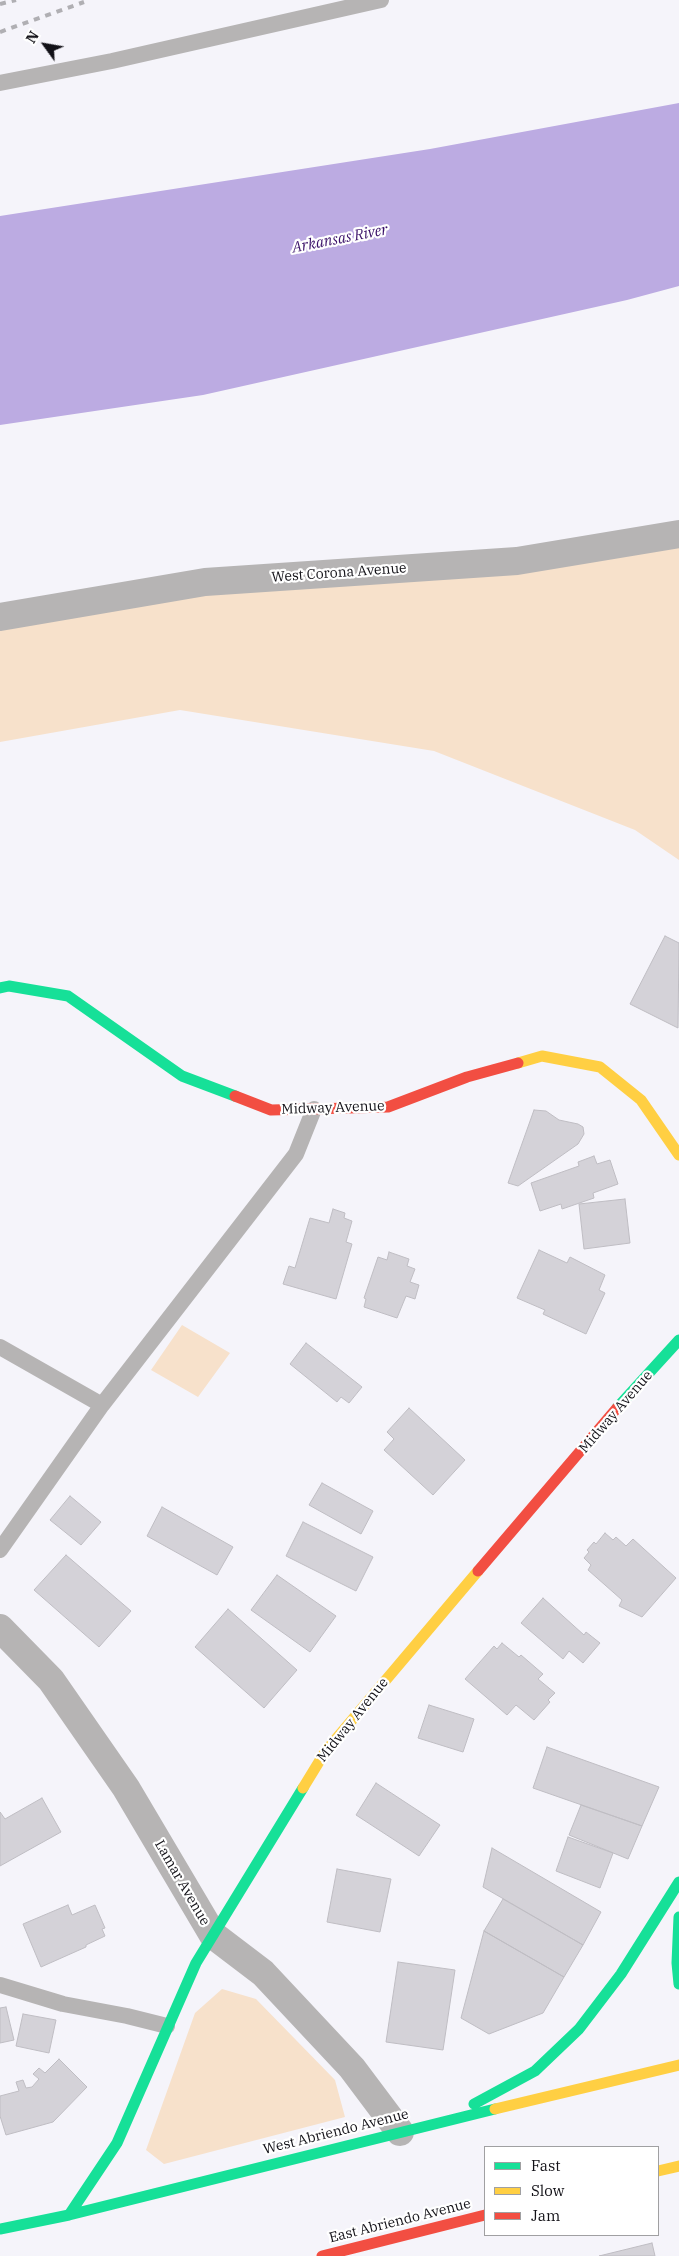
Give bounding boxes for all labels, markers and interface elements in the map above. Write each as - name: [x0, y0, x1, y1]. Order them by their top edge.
- north arrow: [20, 20, 70, 70]
- text: N: [22, 28, 43, 47]
- water label: Arkansas River: [291, 221, 389, 257]
- street label: West Corona Avenue: [271, 560, 407, 586]
- street label: Midway Avenue: [281, 1098, 385, 1118]
- street label: Midway Avenue: [576, 1367, 656, 1457]
- street label: Midway Avenue: [314, 1675, 392, 1765]
- street label: Lamar Avenue: [151, 1837, 213, 1929]
- street label: West Abriendo Avenue: [262, 2106, 410, 2158]
- legend: [484, 2146, 659, 2236]
- text: Fast: [531, 2156, 561, 2175]
- text: Slow: [531, 2181, 564, 2200]
- street label: East Abriendo Avenue: [327, 2195, 473, 2247]
- text: Jam: [531, 2206, 560, 2225]

